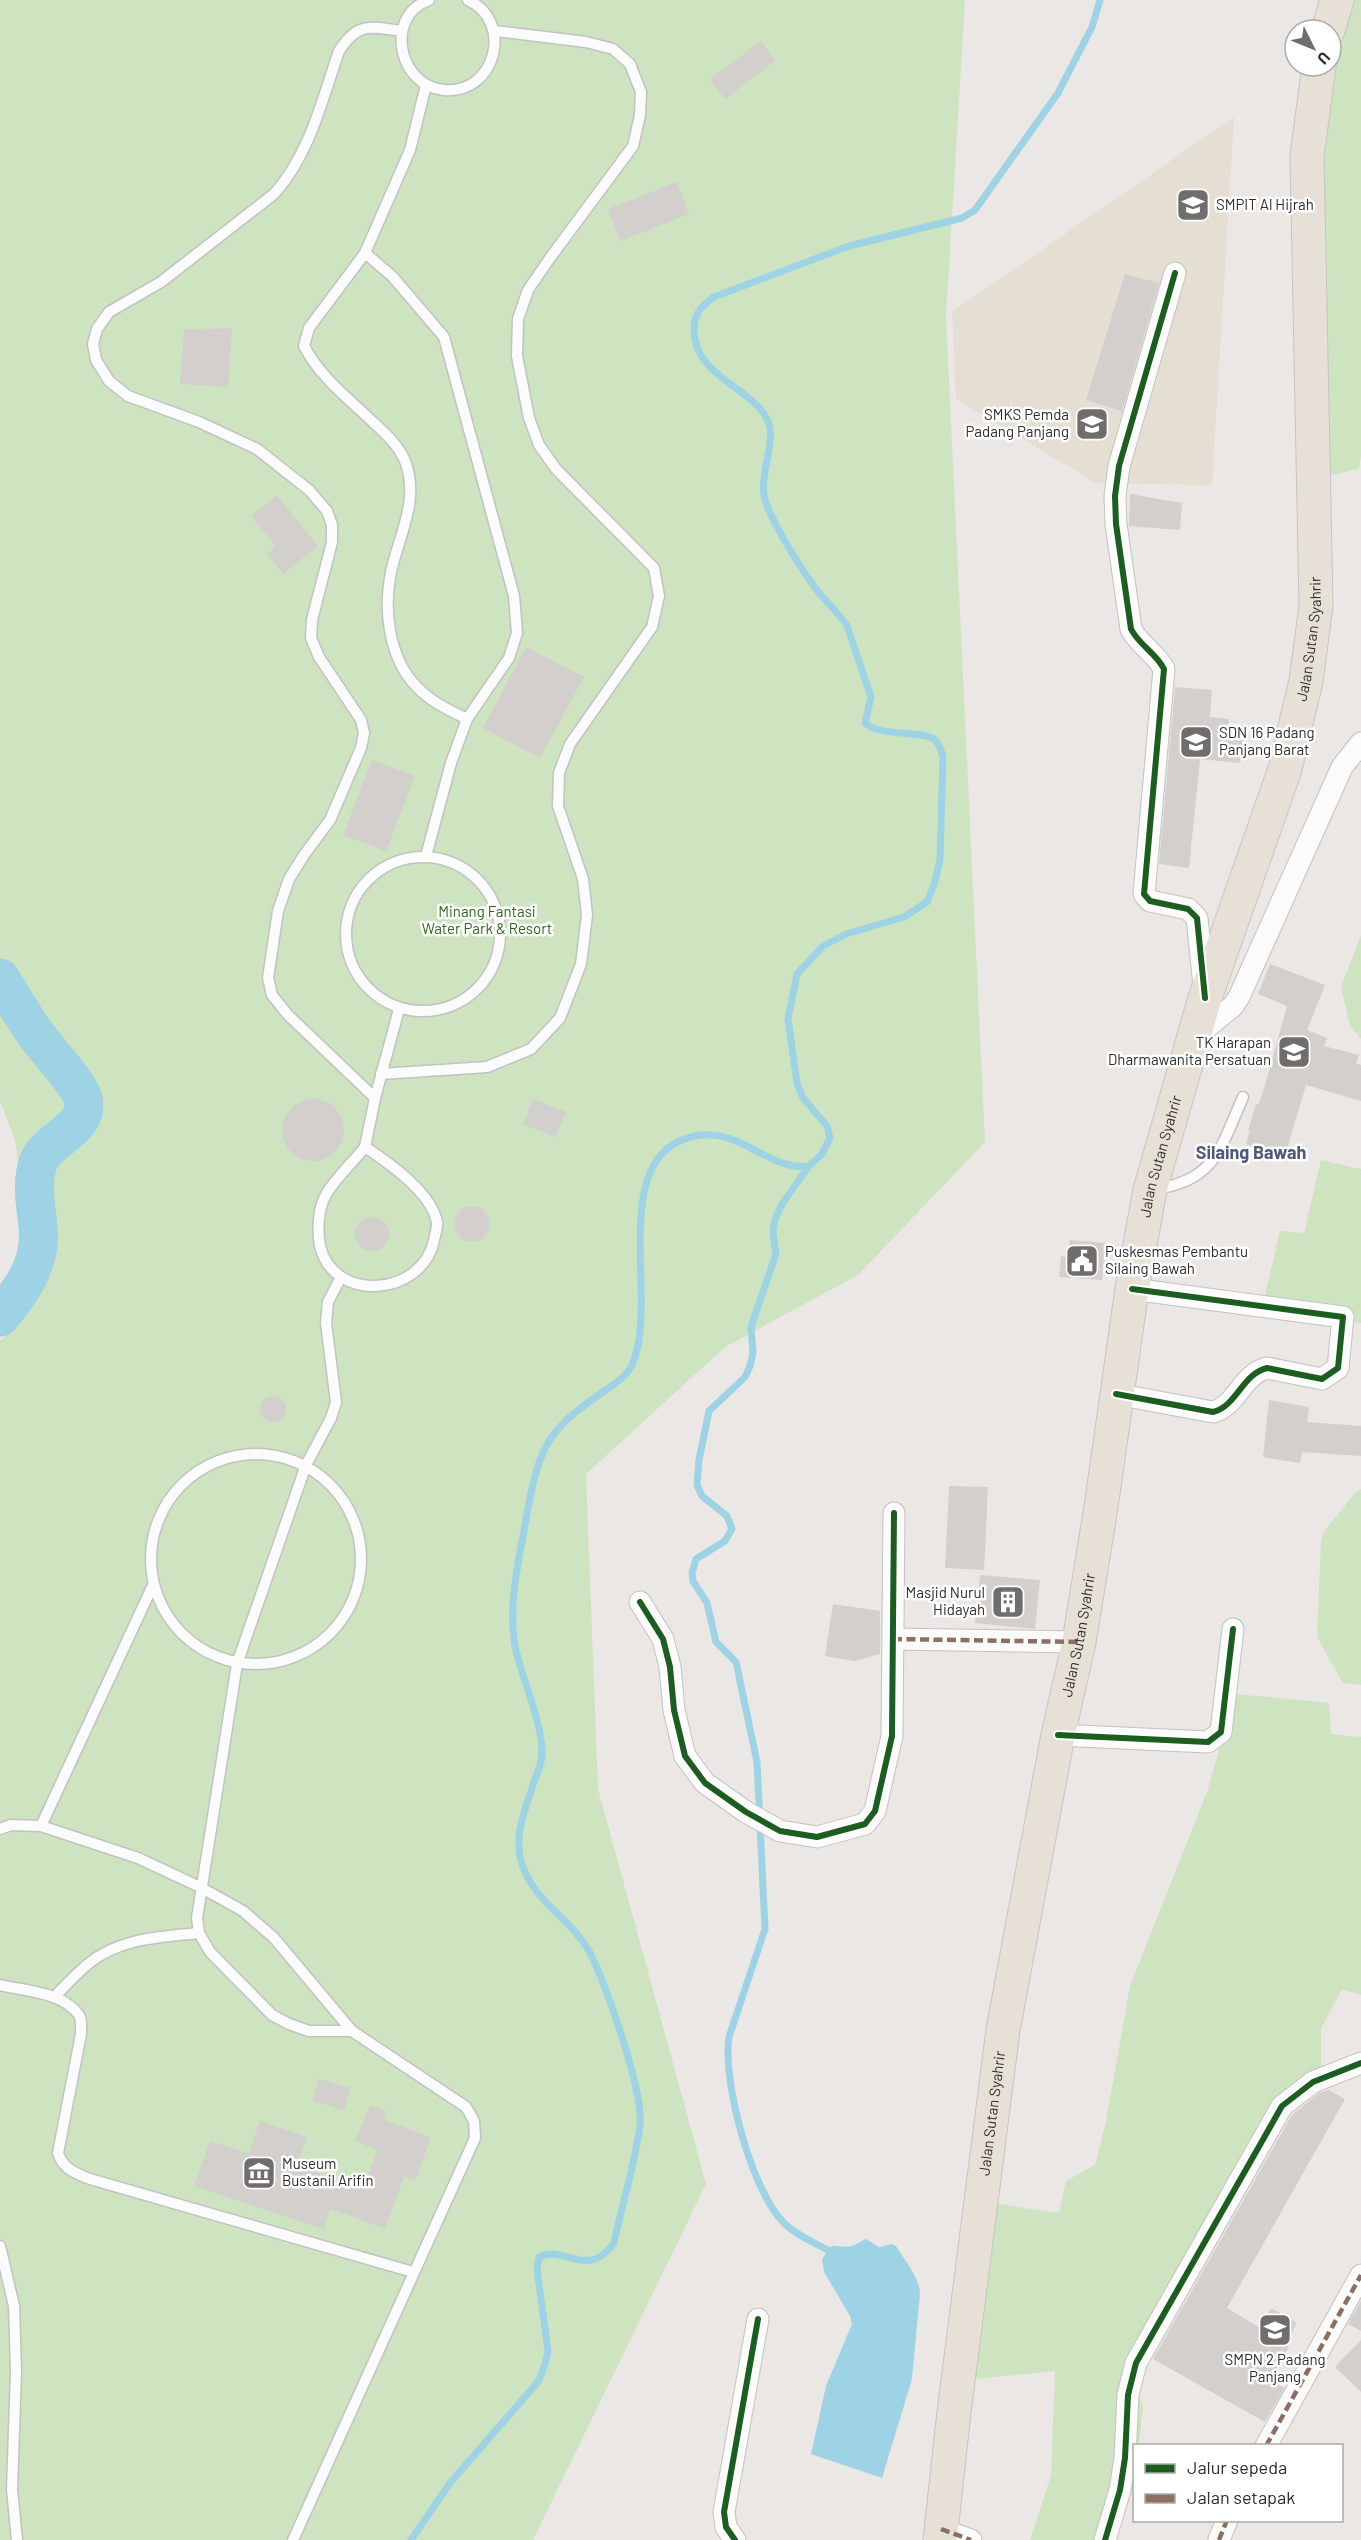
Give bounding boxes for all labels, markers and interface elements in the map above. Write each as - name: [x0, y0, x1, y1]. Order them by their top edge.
- north arrow: [1283, 18, 1343, 78]
- text: U: [1314, 48, 1335, 69]
- school or university icon: SMPIT Al Hijrah: [1175, 187, 1211, 223]
- place label: SMPIT Al Hijrah: [1216, 195, 1314, 213]
- place label: SMKS Pemda Padang Panjang: [965, 405, 1069, 440]
- school or university icon: SMKS Pemda Padang Panjang: [1074, 406, 1110, 442]
- street label: Jalan Sutan Syahrir: [1292, 576, 1324, 703]
- place label: SDN 16 Padang Panjang Barat: [1219, 723, 1315, 758]
- school or university icon: SDN 16 Padang Panjang Barat: [1178, 724, 1214, 760]
- park label: Minang Fantasi Water Park & Resort: [422, 902, 552, 937]
- place label: TK Harapan Dharmawanita Persatuan: [1108, 1033, 1271, 1068]
- school or university icon: TK Harapan Dharmawanita Persatuan: [1276, 1034, 1312, 1070]
- street label: Jalan Sutan Syahrir: [1135, 1093, 1185, 1219]
- district label: Silaing Bawah: [1196, 1141, 1306, 1163]
- place label: Puskesmas Pembantu Silaing Bawah: [1105, 1242, 1248, 1277]
- public building icon: Puskesmas Pembantu Silaing Bawah: [1064, 1243, 1100, 1279]
- street label: Jalan Sutan Syahrir: [1057, 1571, 1098, 1699]
- place label: Masjid Nurul Hidayah: [906, 1583, 985, 1618]
- building icon: Masjid Nurul Hidayah: [990, 1584, 1026, 1620]
- street label: Jalan Sutan Syahrir: [974, 2049, 1008, 2177]
- place label: Museum Bustanil Arifin: [282, 2154, 374, 2189]
- museum icon: Museum Bustanil Arifin: [241, 2155, 277, 2191]
- school or university icon: SMPN 2 Padang Panjang: [1257, 2312, 1293, 2348]
- place label: SMPN 2 Padang Panjang: [1224, 2350, 1326, 2385]
- legend: [1133, 2444, 1343, 2522]
- text: Jalur sepeda: [1187, 2456, 1287, 2478]
- text: Jalan setapak: [1187, 2486, 1295, 2508]

